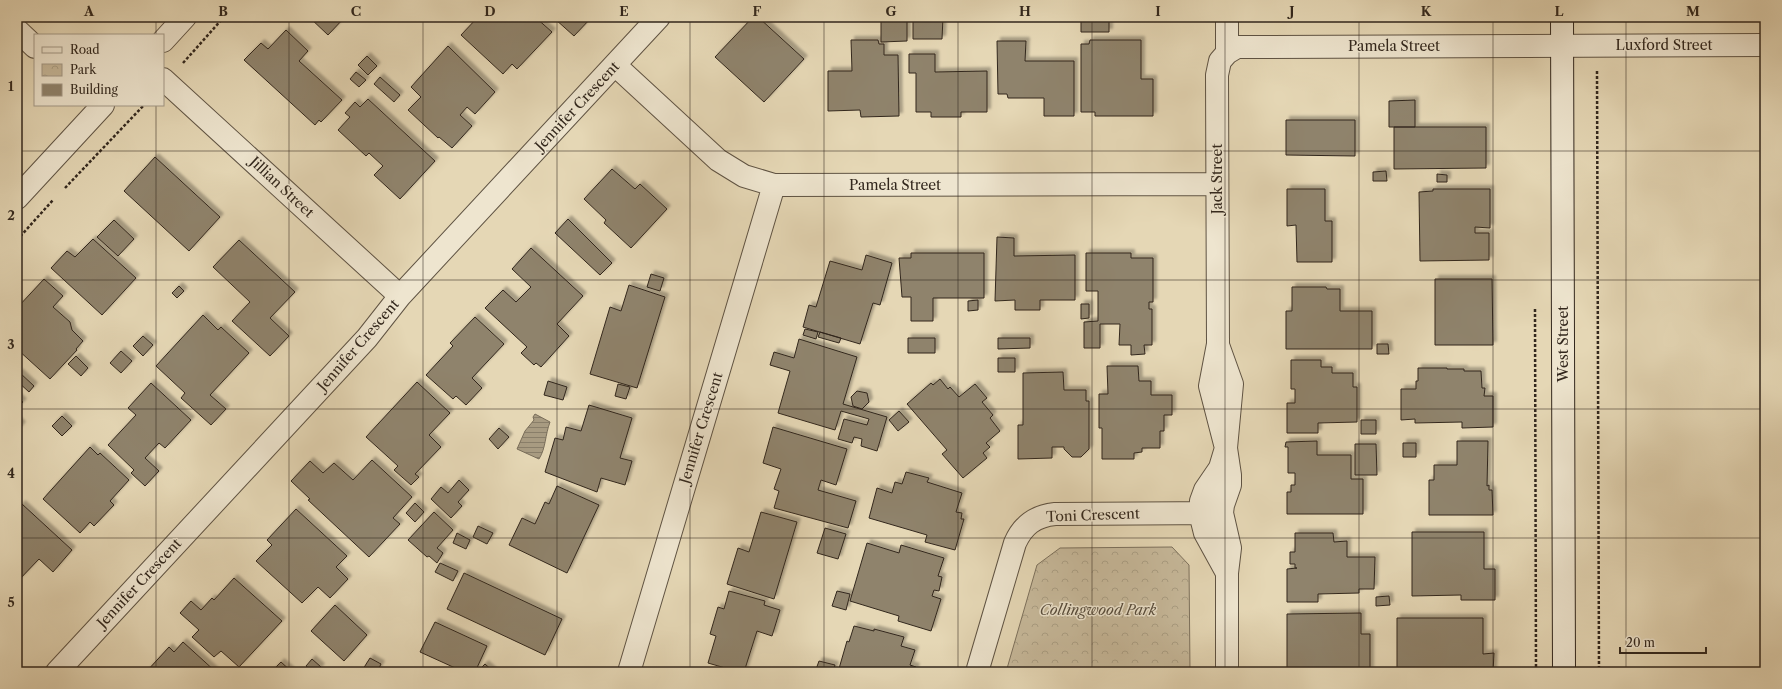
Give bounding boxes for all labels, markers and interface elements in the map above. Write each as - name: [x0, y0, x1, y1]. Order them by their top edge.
- text: A: [83, 3, 95, 19]
- text: B: [218, 3, 228, 19]
- text: C: [351, 3, 361, 19]
- text: D: [484, 3, 496, 19]
- text: E: [619, 3, 629, 19]
- text: F: [753, 3, 762, 19]
- text: G: [885, 3, 897, 19]
- text: H: [1019, 3, 1031, 19]
- text: I: [1155, 3, 1161, 19]
- text: J: [1287, 3, 1295, 19]
- text: K: [1421, 3, 1432, 19]
- text: L: [1555, 3, 1564, 19]
- text: M: [1686, 3, 1700, 19]
- legend: [34, 34, 164, 106]
- street label: Luxford Street: [1615, 36, 1713, 54]
- street label: Pamela Street: [1348, 37, 1440, 55]
- text: Road: [70, 42, 100, 57]
- street label: Jennifer Crescent: [530, 57, 623, 156]
- text: Park: [70, 62, 97, 77]
- text: 1: [8, 78, 14, 94]
- text: Building: [70, 82, 118, 97]
- street label: Jack Street: [1208, 144, 1226, 216]
- street label: Jillian Street: [245, 151, 318, 221]
- street label: Pamela Street: [849, 176, 941, 194]
- text: 2: [7, 207, 15, 223]
- street label: Jennifer Crescent: [312, 295, 403, 396]
- street label: West Street: [1554, 306, 1572, 383]
- text: 3: [7, 336, 15, 352]
- street label: Jennifer Crescent: [675, 370, 727, 488]
- text: 4: [7, 465, 15, 481]
- street label: Toni Crescent: [1046, 504, 1140, 526]
- street label: Jennifer Crescent: [92, 534, 185, 633]
- text: 5: [7, 594, 15, 610]
- park label: Collingwood Park: [1040, 601, 1157, 619]
- scale bar: [1620, 629, 1706, 655]
- text: 20 m: [1626, 635, 1655, 650]

